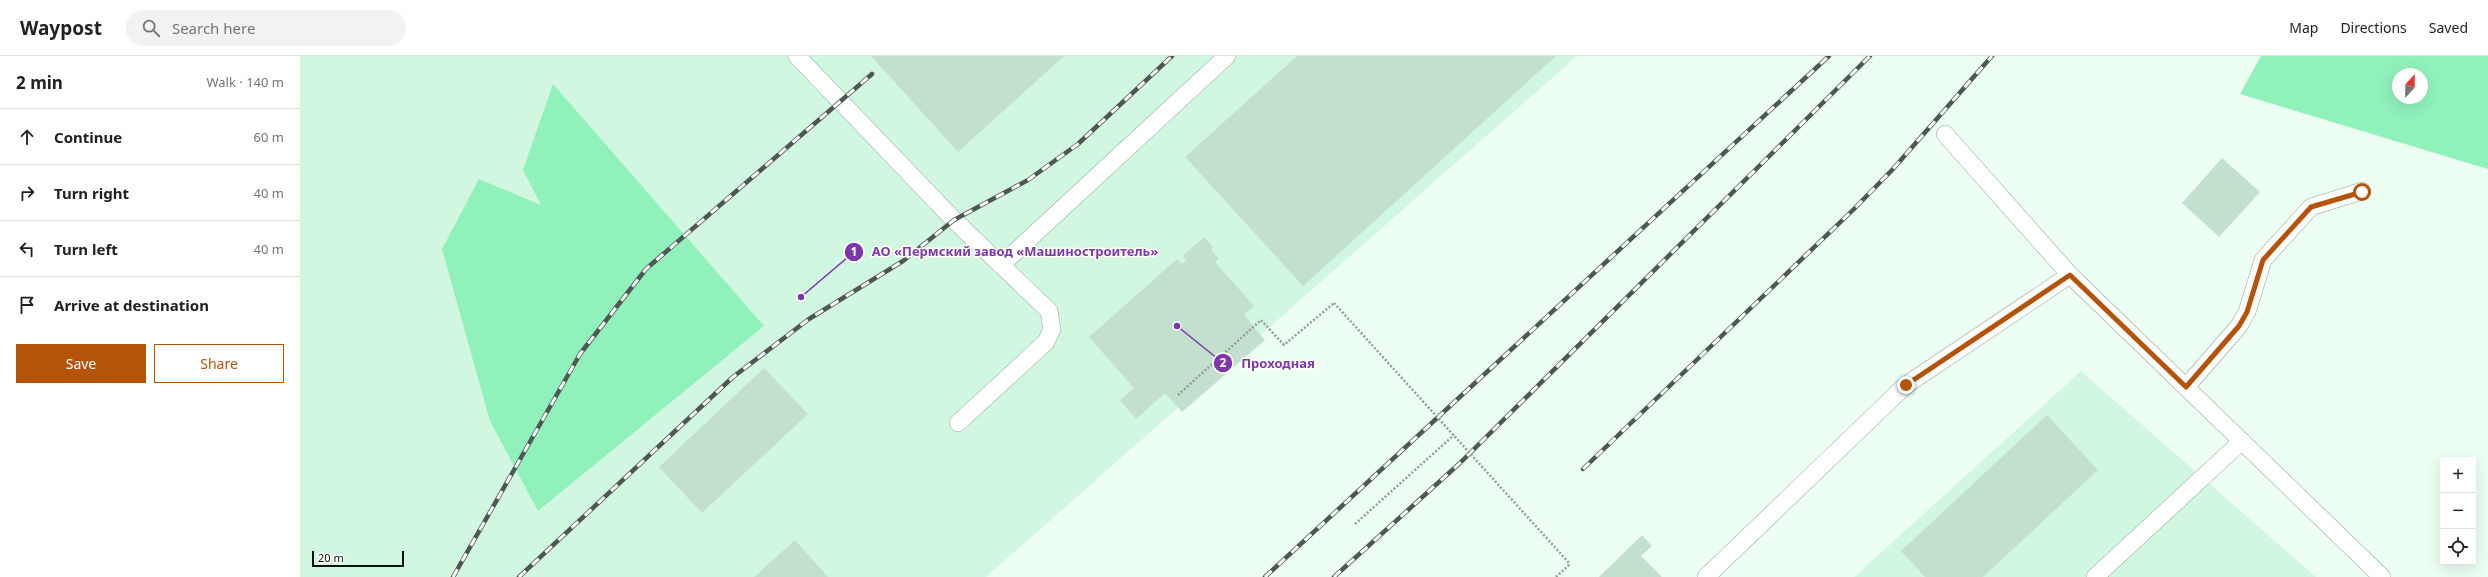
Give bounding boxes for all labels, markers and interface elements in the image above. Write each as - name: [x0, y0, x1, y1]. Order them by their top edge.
- search box: [126, 10, 406, 46]
- text: Waypost: [20, 15, 102, 41]
- icon: search: [140, 17, 162, 39]
- text: Search here: [172, 18, 255, 38]
- text: Map: [2289, 18, 2318, 37]
- text: Directions: [2340, 18, 2407, 37]
- text: Saved: [2429, 18, 2468, 37]
- north arrow: [2392, 68, 2428, 104]
- text: 2 min: [16, 71, 63, 94]
- text: Walk · 140 m: [206, 73, 284, 91]
- icon: ahead: [16, 126, 38, 148]
- text: Continue: [54, 127, 122, 147]
- text: 60 m: [254, 128, 284, 146]
- icon: right: [16, 182, 38, 204]
- text: Turn right: [54, 183, 129, 203]
- route start: [2353, 183, 2371, 201]
- text: 40 m: [254, 184, 284, 202]
- icon: left: [16, 238, 38, 260]
- text: Turn left: [54, 239, 118, 259]
- callout: АО «Пермский завод «Машиностроитель»: [844, 239, 1167, 264]
- text: 40 m: [254, 240, 284, 258]
- text: АО «Пермский завод «Машиностроитель»: [872, 242, 1158, 260]
- text: 1: [851, 243, 857, 260]
- icon: arrive: [16, 294, 38, 316]
- text: Arrive at destination: [54, 295, 209, 315]
- button: Save: [16, 344, 146, 383]
- button: Share: [154, 344, 284, 383]
- callout: Проходная: [1213, 351, 1323, 376]
- text: 2: [1220, 354, 1227, 371]
- text: Проходная: [1241, 354, 1315, 372]
- route end: [1897, 376, 1915, 394]
- map controls: [2440, 457, 2476, 565]
- button: +: [2440, 457, 2476, 493]
- button: −: [2440, 493, 2476, 529]
- button: locate: [2440, 529, 2476, 565]
- scale bar: [312, 549, 404, 568]
- text: 20 m: [318, 550, 344, 565]

